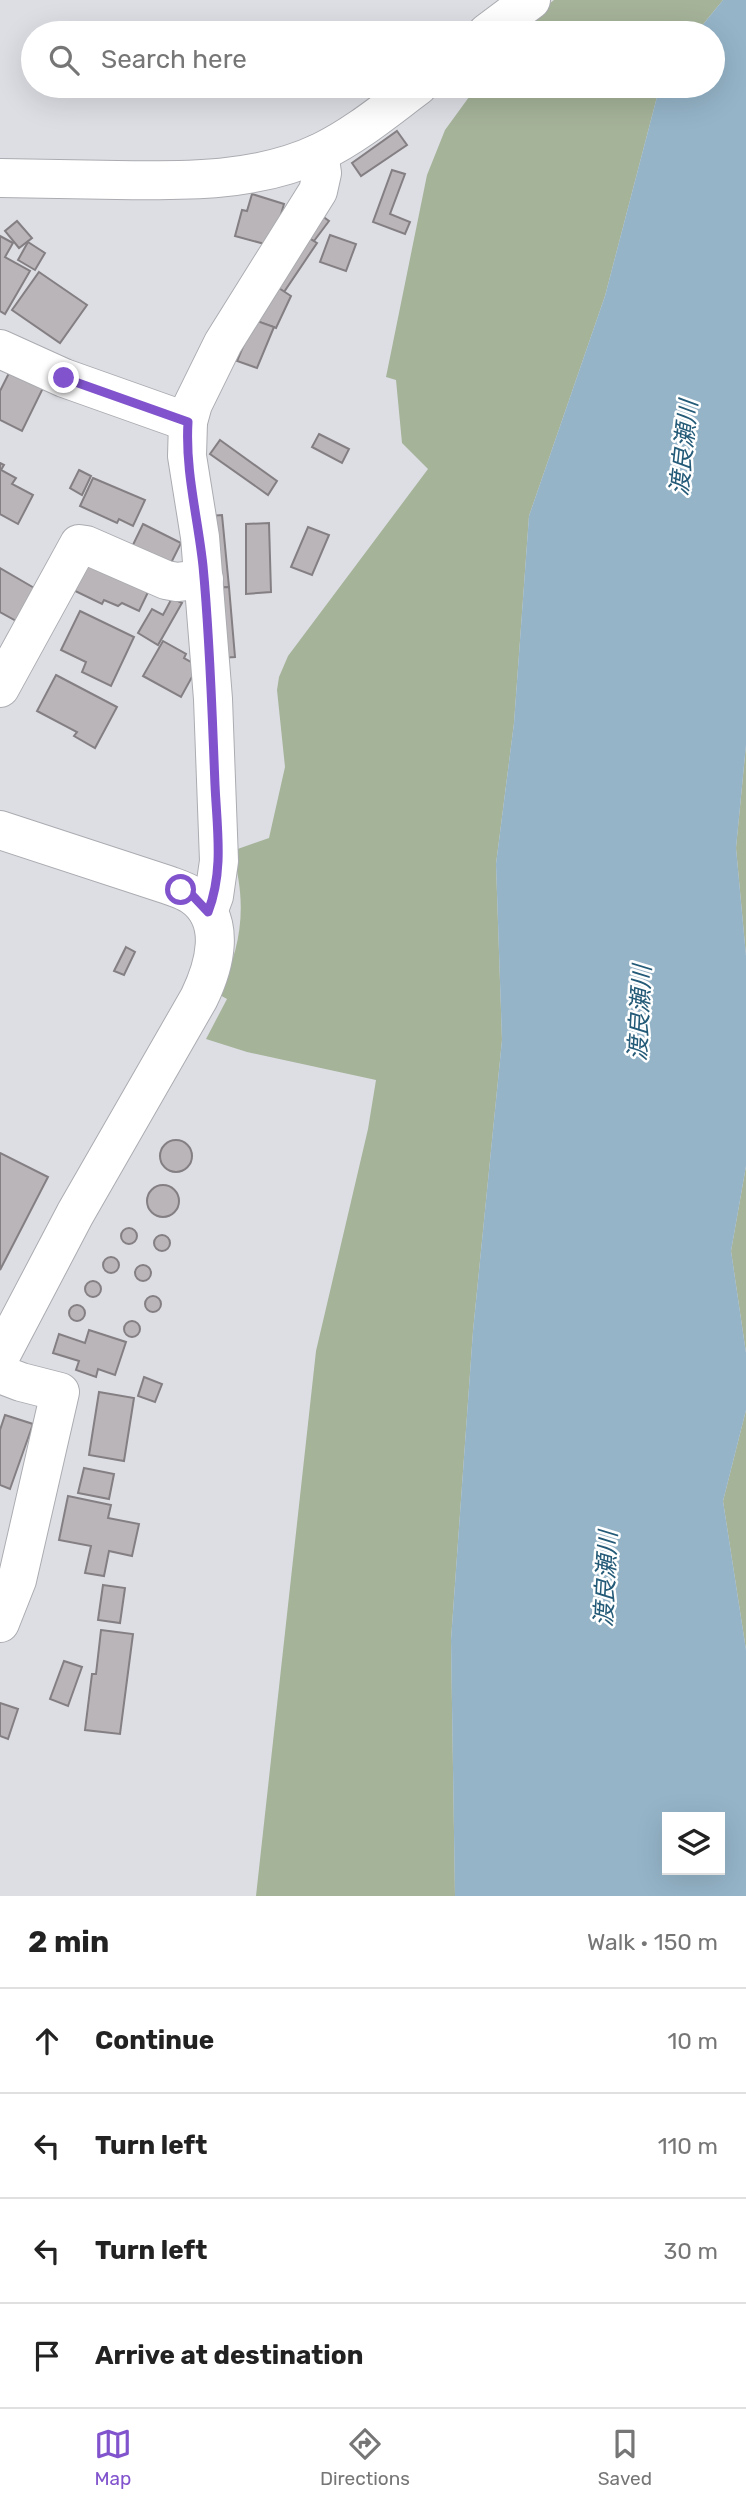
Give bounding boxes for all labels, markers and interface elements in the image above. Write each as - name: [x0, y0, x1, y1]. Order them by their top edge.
- search box: [21, 21, 725, 98]
- icon: search: [45, 41, 83, 79]
- text: Search here: [101, 44, 247, 75]
- route end: [48, 362, 79, 393]
- water label: 渡良瀬川: [665, 396, 703, 497]
- route start: [165, 874, 196, 905]
- water label: 渡良瀬川: [624, 961, 657, 1062]
- water label: 渡良瀬川: [590, 1527, 623, 1628]
- map controls: [662, 1812, 725, 1875]
- button: layers: [662, 1812, 725, 1875]
- text: 2 min: [28, 1924, 109, 1960]
- text: Walk · 150 m: [587, 1928, 718, 1956]
- icon: ahead: [28, 2022, 66, 2060]
- text: Continue: [95, 2025, 214, 2056]
- text: 10 m: [667, 2027, 718, 2055]
- icon: left: [28, 2127, 66, 2165]
- text: Turn left: [95, 2130, 207, 2161]
- text: 110 m: [658, 2132, 718, 2160]
- icon: left: [28, 2232, 66, 2270]
- text: Turn left: [95, 2235, 207, 2266]
- text: 30 m: [663, 2237, 718, 2265]
- icon: arrive: [28, 2337, 66, 2375]
- text: Arrive at destination: [95, 2340, 363, 2371]
- tab: Map: [94, 2425, 132, 2490]
- tab: Directions: [320, 2425, 410, 2490]
- tab: Saved: [598, 2425, 652, 2490]

